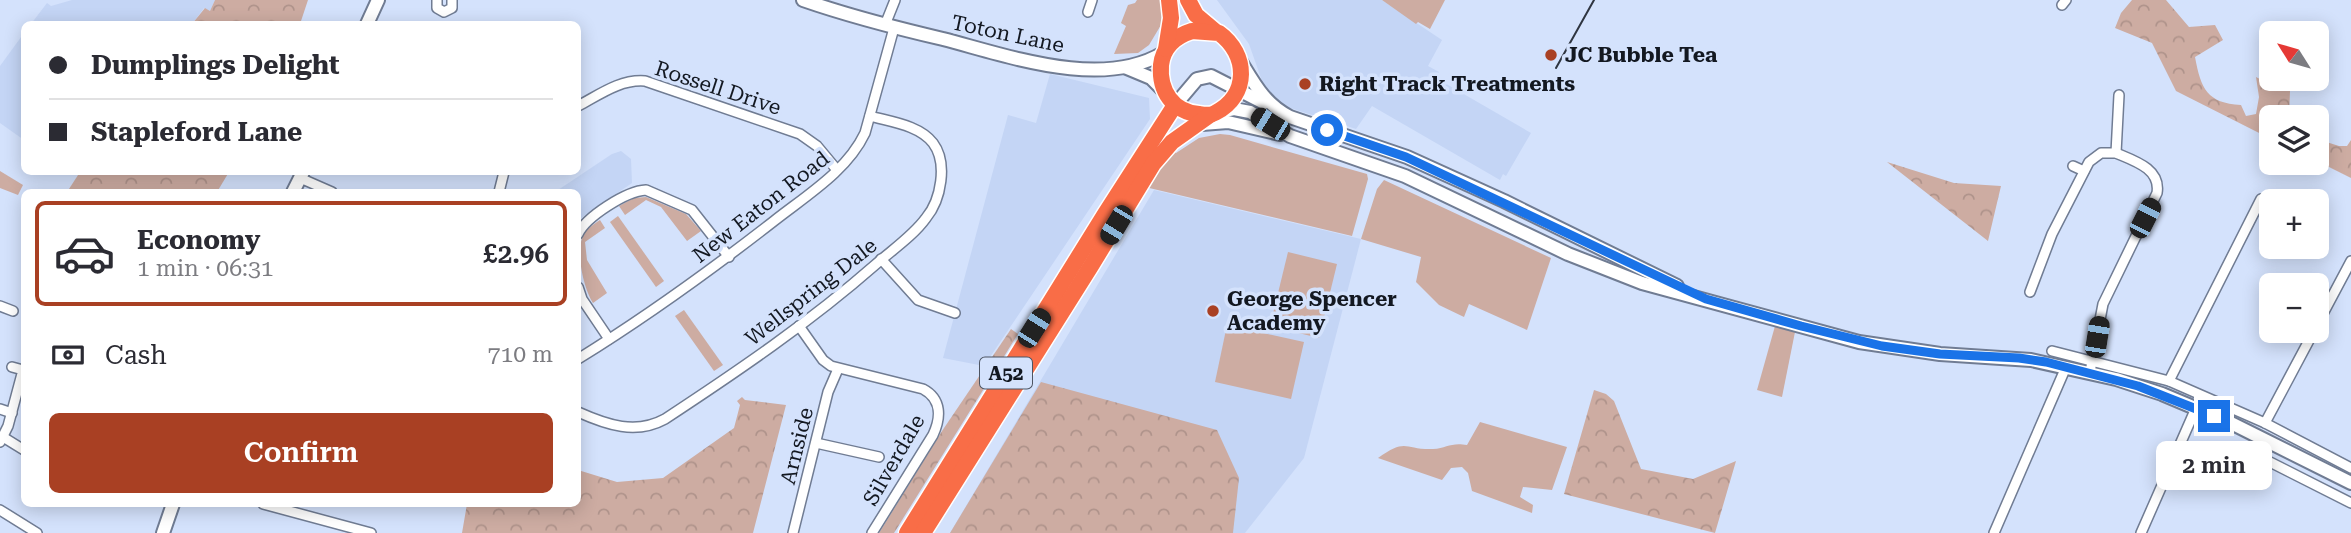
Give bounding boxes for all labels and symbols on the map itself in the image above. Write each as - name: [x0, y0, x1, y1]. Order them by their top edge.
- street label: Toton Lane: [949, 10, 1067, 58]
- north arrow: [2259, 21, 2329, 91]
- place label: JC Bubble Tea: [1565, 43, 1718, 67]
- marker: JC Bubble Tea: [1543, 47, 1559, 63]
- street label: Rossell Drive: [652, 56, 784, 120]
- place label: Right Track Treatments: [1319, 72, 1575, 96]
- marker: Right Track Treatments: [1297, 76, 1313, 92]
- car: [1247, 104, 1294, 144]
- route start: [1311, 114, 1343, 146]
- street label: New Eaton Road: [688, 146, 834, 268]
- car: [2127, 195, 2164, 241]
- car: [1097, 202, 1136, 248]
- street label: Wellspring Dale: [741, 233, 881, 351]
- place label: George Spencer Academy: [1227, 287, 1397, 335]
- marker: George Spencer Academy: [1205, 303, 1221, 319]
- car: [1014, 305, 1055, 351]
- car: [2084, 315, 2111, 359]
- road number: A52: [980, 358, 1032, 388]
- route end: [2198, 400, 2230, 432]
- street label: Arnside: [776, 405, 818, 487]
- street label: Silverdale: [858, 410, 930, 510]
- callout: 2 min: [2156, 440, 2272, 490]

